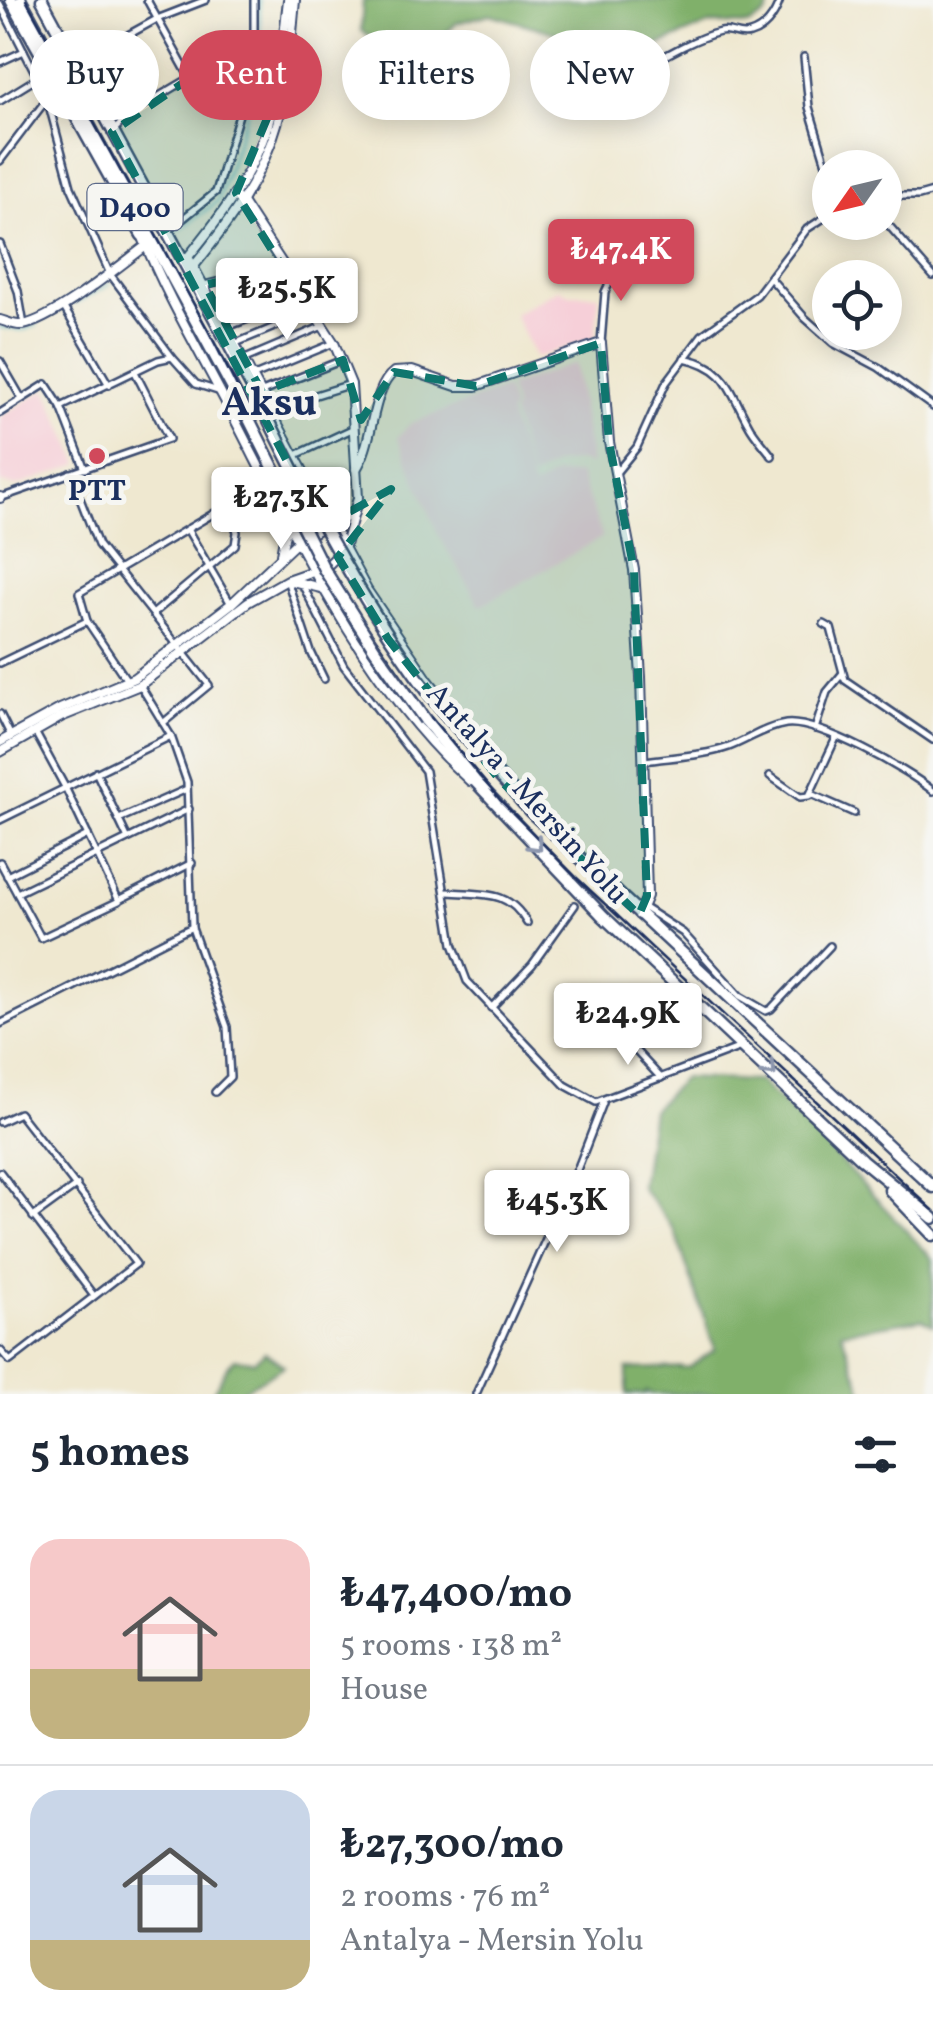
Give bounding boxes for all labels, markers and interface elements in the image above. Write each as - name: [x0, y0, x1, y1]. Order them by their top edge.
- chip: Buy: [30, 30, 159, 120]
- chip: Rent: [179, 30, 322, 120]
- chip: Filters: [342, 30, 510, 120]
- chip: New: [530, 30, 670, 120]
- north arrow: [812, 150, 902, 240]
- map controls: [812, 150, 902, 350]
- road number: D400: [88, 184, 182, 230]
- pin: ₺47.4K: [540, 219, 702, 304]
- text: ₺47.4K: [570, 229, 672, 273]
- pin: ₺25.5K: [206, 258, 368, 343]
- button: locate: [812, 260, 902, 350]
- text: ₺25.5K: [238, 268, 336, 312]
- district label: Aksu: [221, 377, 317, 433]
- marker: PTT: [86, 445, 108, 467]
- pin: ₺27.3K: [200, 467, 362, 552]
- place label: PTT: [68, 471, 126, 513]
- text: ₺27.3K: [233, 477, 329, 521]
- street label: Antalya - Mersin Yolu: [416, 674, 637, 914]
- one-way arrow: [524, 833, 542, 852]
- pin: ₺24.9K: [547, 983, 709, 1068]
- text: ₺24.9K: [576, 993, 680, 1037]
- one-way arrow: [758, 1059, 776, 1077]
- pin: ₺45.3K: [476, 1170, 638, 1255]
- text: ₺45.3K: [506, 1180, 608, 1224]
- text: 5 homes: [30, 1425, 190, 1484]
- icon: filters: [848, 1427, 903, 1482]
- text: ₺47,400/mo: [340, 1566, 572, 1625]
- icon: home: [110, 1579, 230, 1699]
- text: 5 rooms · 138 m²: [340, 1625, 562, 1669]
- text: House: [340, 1669, 428, 1713]
- text: ₺27,300/mo: [340, 1817, 564, 1876]
- icon: home: [110, 1830, 230, 1950]
- text: 2 rooms · 76 m²: [340, 1876, 550, 1920]
- text: Antalya - Mersin Yolu: [340, 1920, 644, 1964]

